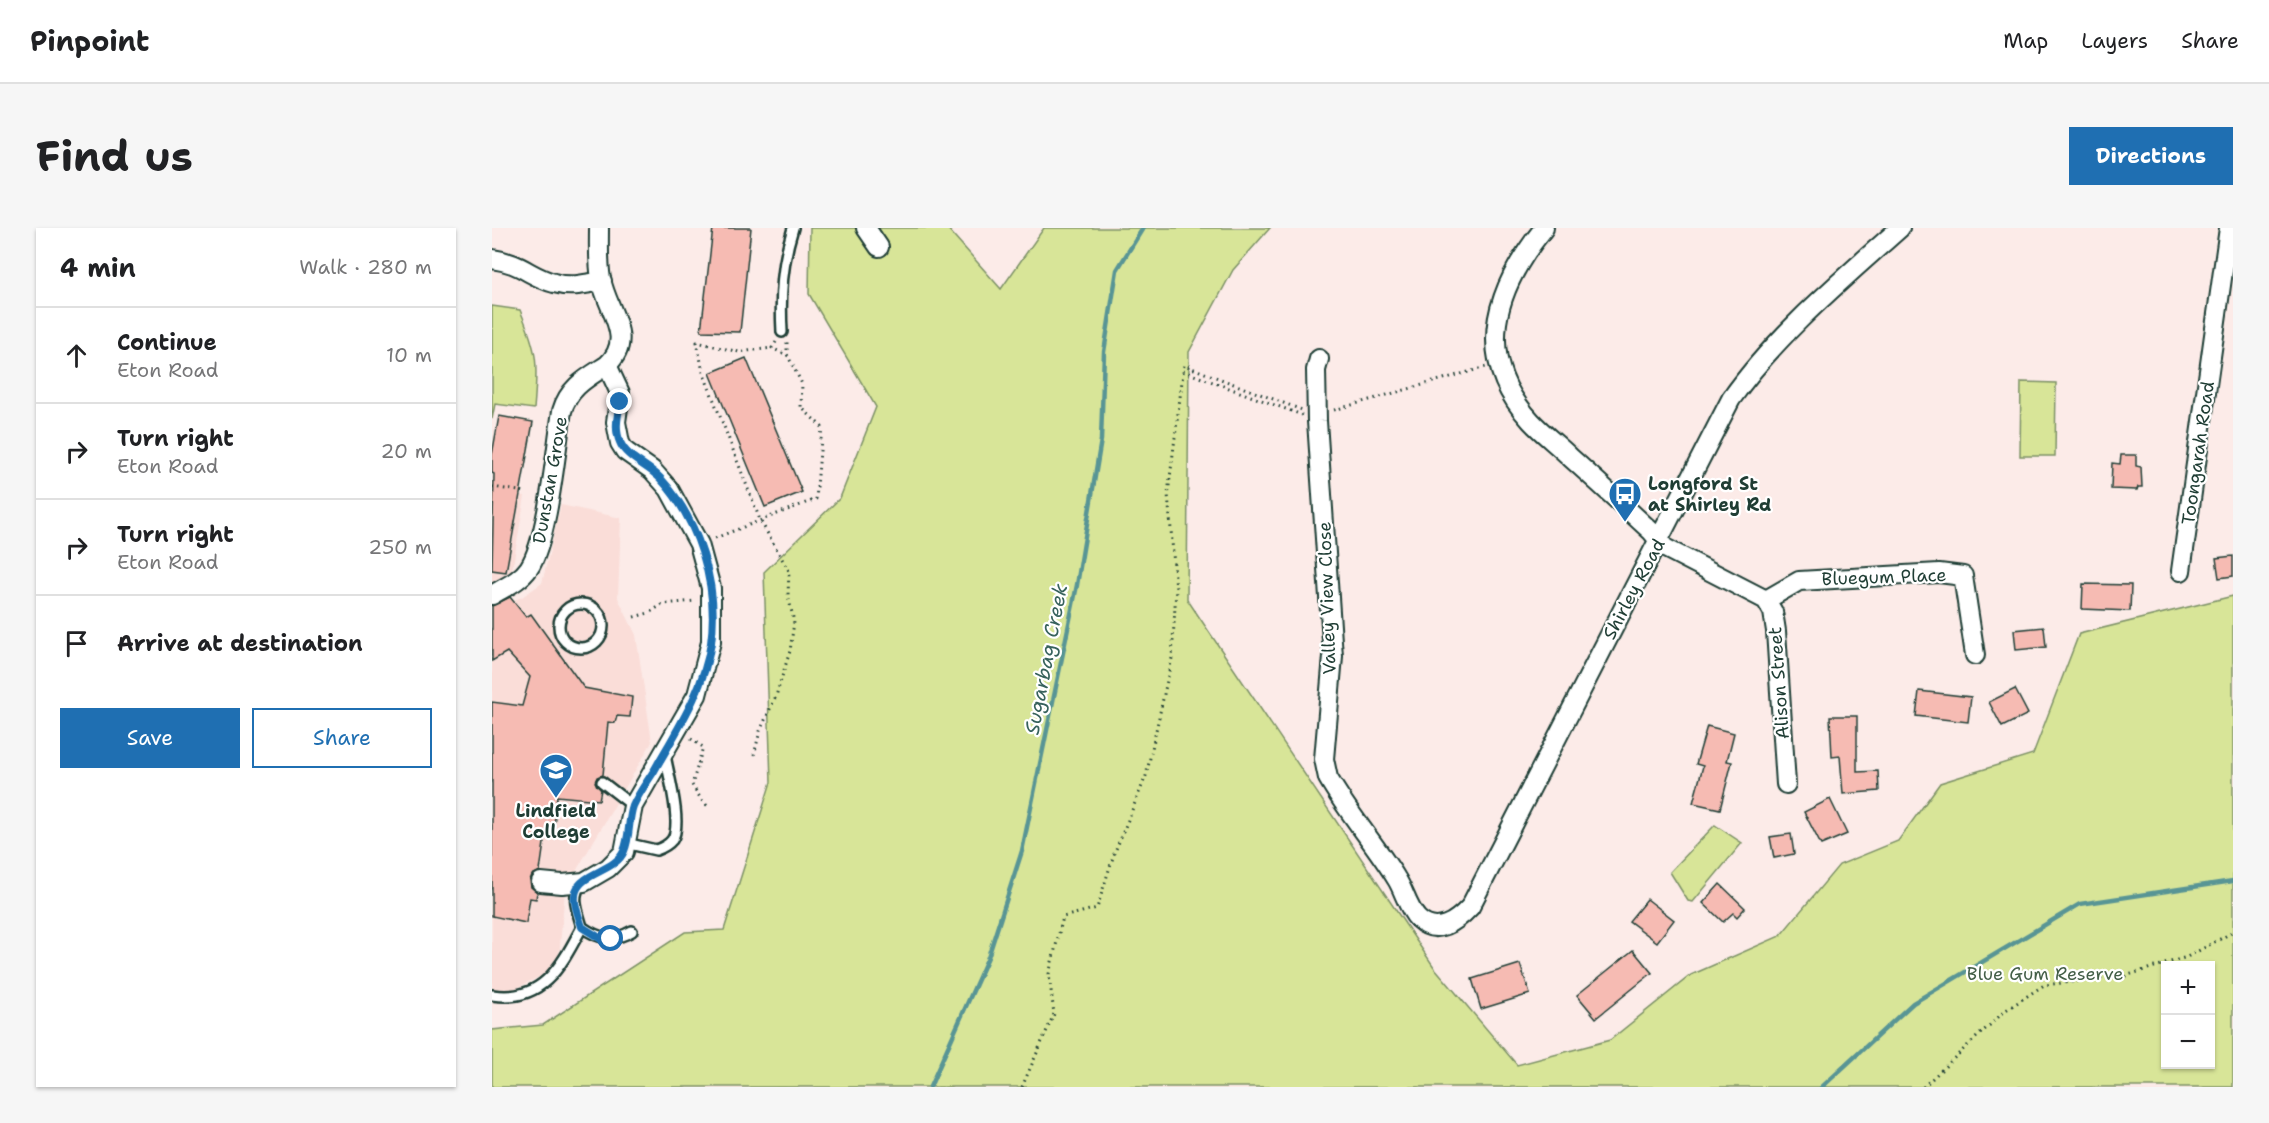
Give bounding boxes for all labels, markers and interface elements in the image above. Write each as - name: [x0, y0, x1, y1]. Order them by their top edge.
- text: Pinpoint: [30, 22, 149, 60]
- text: Map: [2003, 27, 2048, 55]
- text: Layers: [2081, 27, 2148, 55]
- text: Share: [2181, 27, 2239, 55]
- button: Directions: [2069, 127, 2233, 185]
- text: Find us: [36, 128, 193, 184]
- text: 4 min: [60, 250, 136, 285]
- text: Walk · 280 m: [299, 254, 432, 280]
- text: Continue: [117, 328, 217, 357]
- icon: ahead: [60, 339, 93, 372]
- text: 10 m: [386, 342, 432, 368]
- text: Eton Road: [117, 357, 219, 383]
- street label: Toongarah Road: [2176, 380, 2220, 526]
- route end: [606, 388, 632, 414]
- street label: Dunstan Grove: [527, 414, 573, 546]
- text: Turn right: [117, 424, 234, 453]
- icon: right: [60, 435, 93, 468]
- text: 20 m: [381, 438, 432, 464]
- text: Eton Road: [117, 453, 219, 479]
- place label: Longford St at Shirley Rd: [1648, 472, 1772, 517]
- bus stop icon: Longford St at Shirley Rd: [1607, 476, 1643, 523]
- text: Turn right: [117, 520, 234, 549]
- street label: Valley View Close: [1312, 521, 1342, 675]
- icon: right: [60, 531, 93, 564]
- text: 250 m: [368, 534, 432, 560]
- street label: Shirley Road: [1597, 534, 1671, 644]
- text: Eton Road: [117, 549, 219, 575]
- street label: Bluegum Place: [1821, 563, 1947, 591]
- water label: Sugarbag Creek: [1019, 581, 1073, 737]
- street label: Alison Street: [1763, 626, 1795, 740]
- icon: arrive: [60, 627, 93, 660]
- text: Arrive at destination: [117, 629, 363, 658]
- button: Save: [60, 708, 240, 768]
- button: Share: [252, 708, 432, 768]
- school or university icon: Lindfield College: [538, 752, 574, 799]
- place label: Lindfield College: [516, 799, 596, 844]
- route start: [597, 925, 623, 951]
- map controls: [2161, 961, 2215, 1069]
- button: +: [2161, 961, 2215, 1015]
- park label: Blue Gum Reserve: [1967, 962, 2123, 986]
- button: −: [2161, 1015, 2215, 1069]

